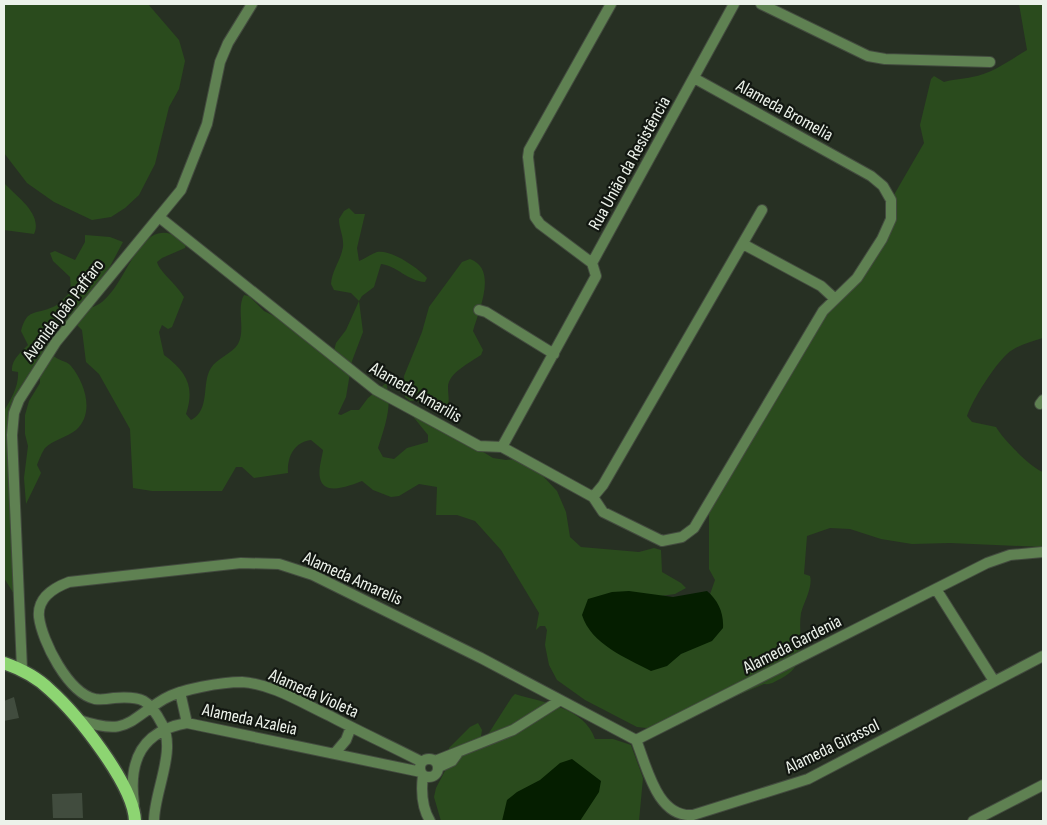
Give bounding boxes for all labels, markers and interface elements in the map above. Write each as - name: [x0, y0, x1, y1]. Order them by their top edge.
- street label: Alameda Bromelia: [732, 75, 837, 146]
- street label: Rua União da Resistência: [584, 93, 675, 234]
- street label: Avenida João Paffaro: [18, 255, 109, 366]
- street label: Alameda Amarilis: [365, 357, 466, 427]
- street label: Alameda Amarelis: [299, 547, 406, 610]
- street label: Alameda Gardenia: [739, 611, 845, 679]
- street label: Alameda Violeta: [265, 664, 362, 723]
- street label: Alameda Azaleia: [200, 699, 299, 740]
- street label: Alameda Girassol: [781, 715, 883, 779]

